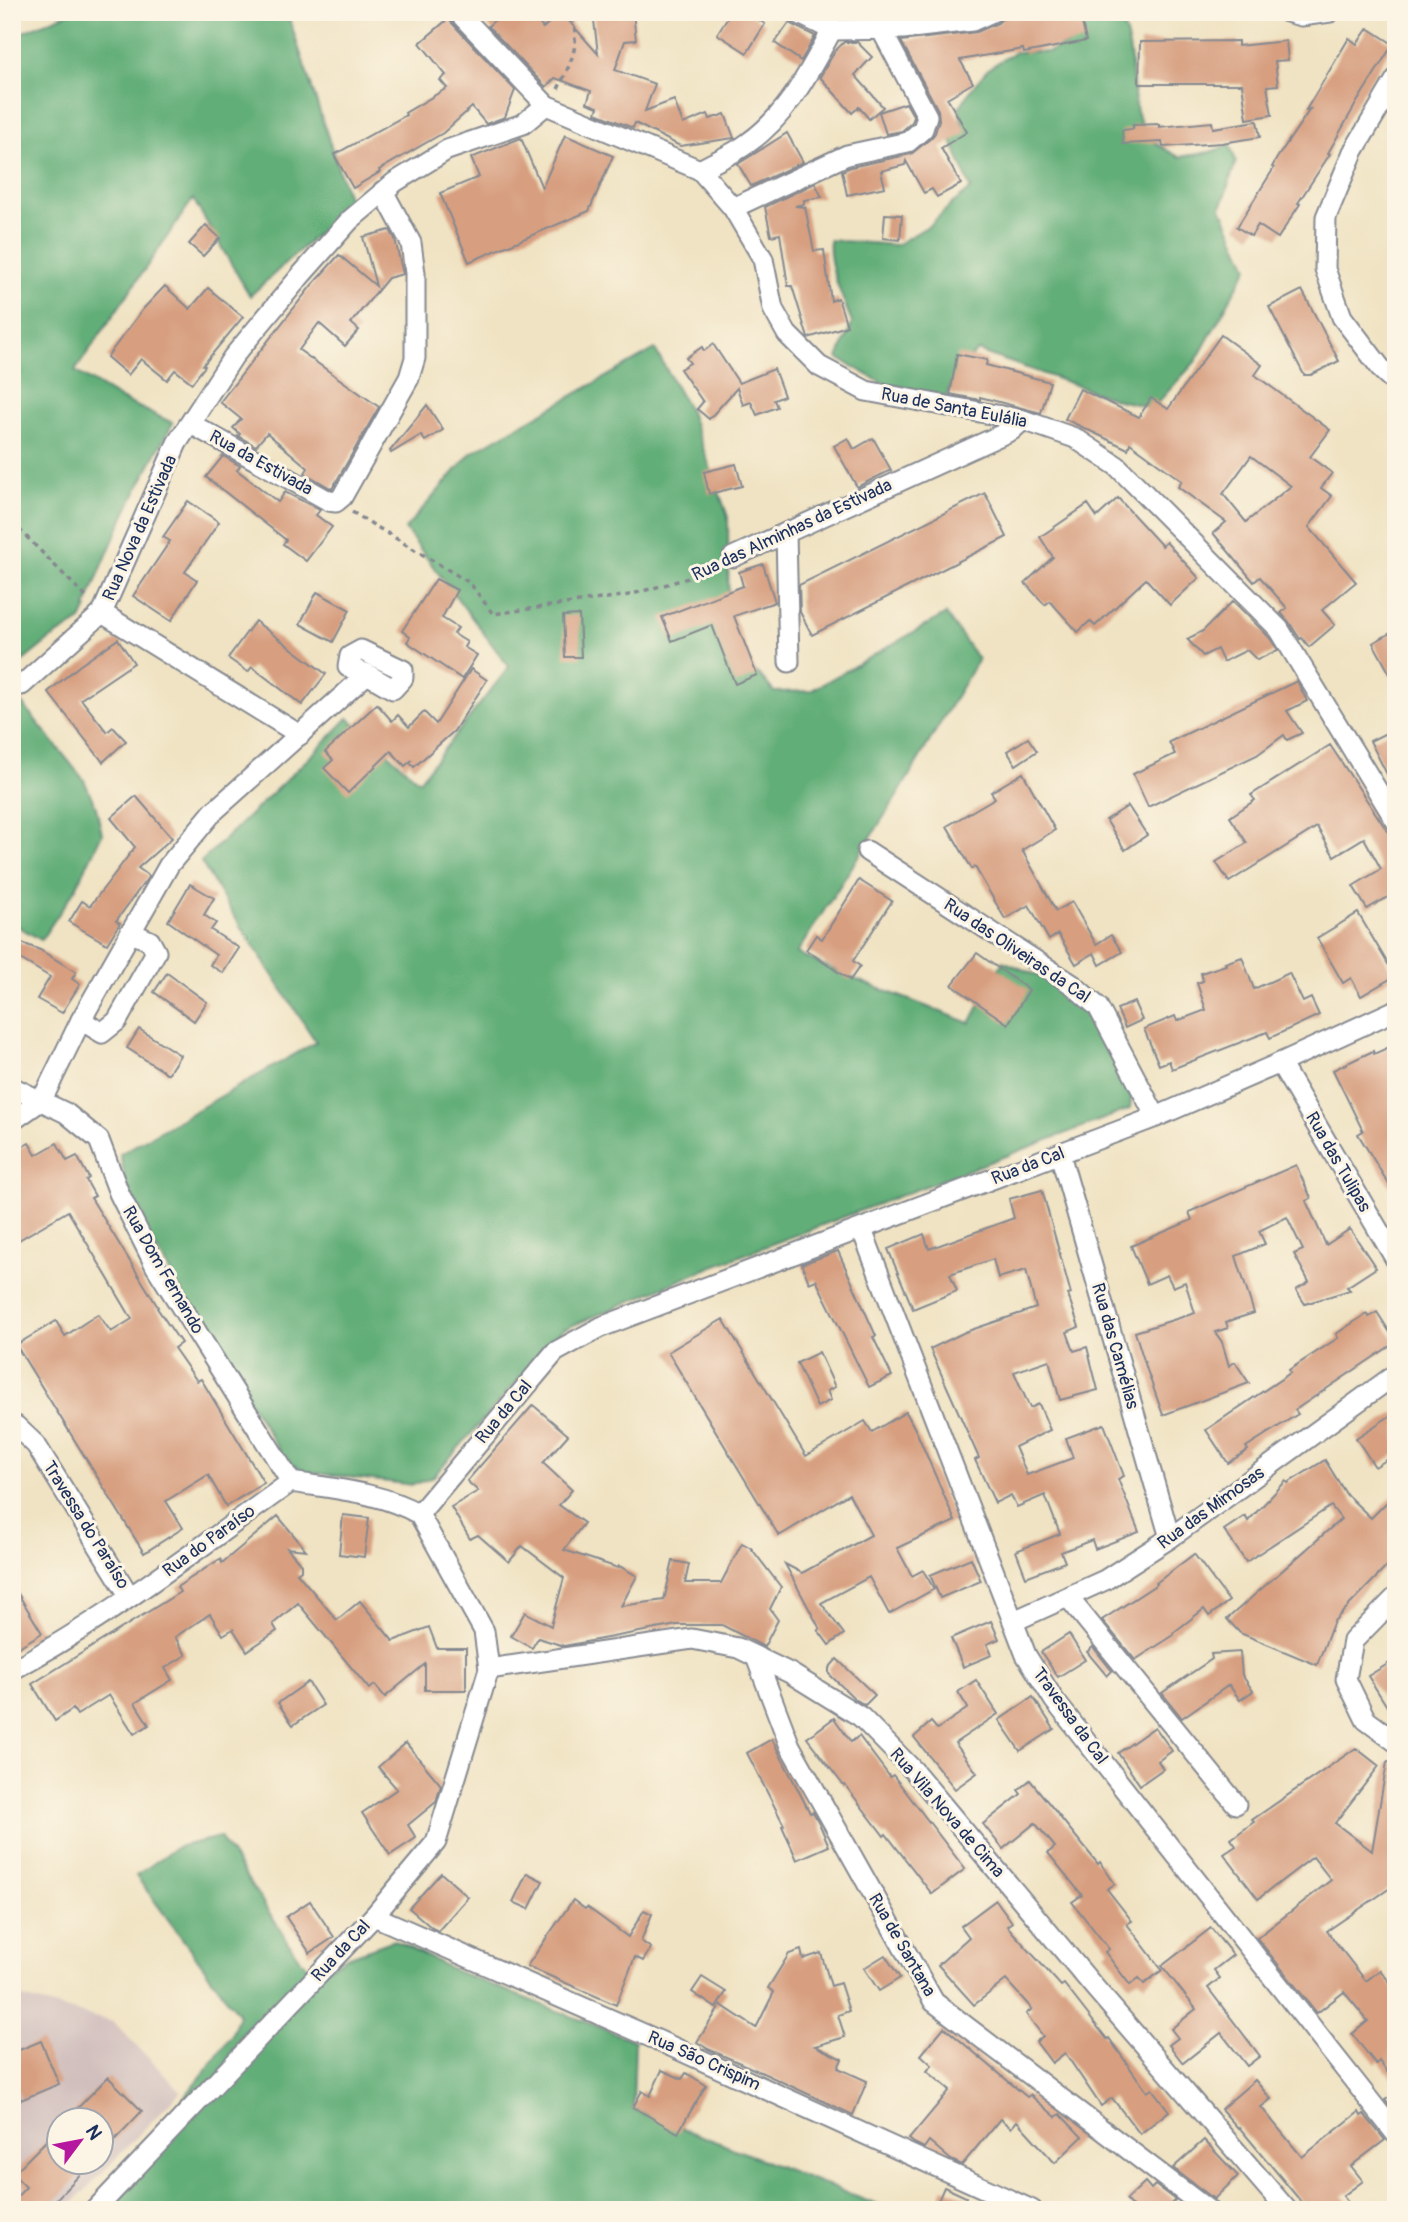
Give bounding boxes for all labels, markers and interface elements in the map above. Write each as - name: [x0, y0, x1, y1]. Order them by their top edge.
- street label: Rua de Santa Eulália: [879, 383, 1029, 433]
- street label: Rua da Estivada: [205, 425, 317, 501]
- street label: Rua Nova da Estivada: [98, 452, 182, 604]
- street label: Rua das Alminhas da Estivada: [688, 474, 896, 586]
- street label: Rua das Oliveiras da Cal: [939, 893, 1095, 1009]
- street label: Rua das Tulipas: [1300, 1108, 1376, 1216]
- street label: Rua da Cal: [988, 1142, 1068, 1190]
- street label: Rua Dom Fernando: [117, 1202, 209, 1338]
- street label: Rua das Camélias: [1086, 1280, 1144, 1412]
- street label: Rua da Cal: [471, 1375, 537, 1449]
- street label: Travessa do Paraíso: [37, 1457, 135, 1594]
- street label: Rua das Mimosas: [1153, 1461, 1269, 1555]
- street label: Rua do Paraíso: [158, 1499, 260, 1582]
- street label: Travessa da Cal: [1027, 1663, 1113, 1769]
- street label: Rua Vila Nova de Cima: [884, 1743, 1010, 1883]
- street label: Rua de Santana: [863, 1889, 941, 2001]
- street label: Rua da Cal: [306, 1915, 376, 1987]
- street label: Rua São Crispim: [644, 2026, 764, 2096]
- north arrow: [46, 2106, 116, 2176]
- text: N: [80, 2121, 107, 2144]

